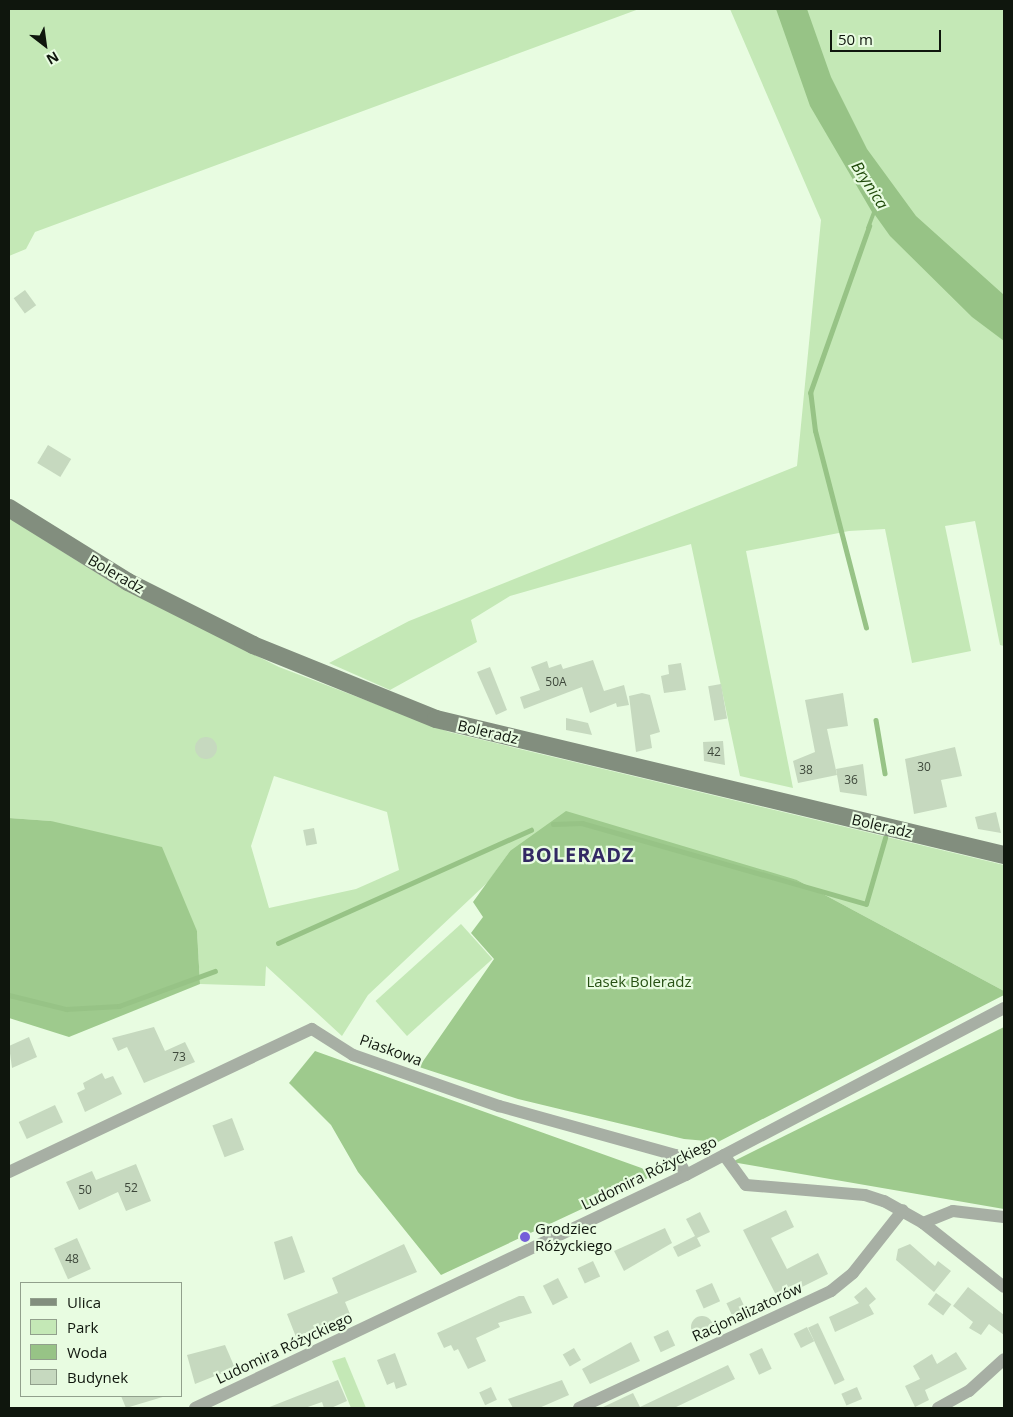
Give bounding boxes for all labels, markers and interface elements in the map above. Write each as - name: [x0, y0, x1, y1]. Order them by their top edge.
- north arrow: [20, 20, 70, 70]
- scale bar: [833, 20, 944, 52]
- text: 50 m: [838, 29, 873, 49]
- text: N: [43, 47, 62, 69]
- water label: Brynica: [848, 158, 892, 212]
- street label: Boleradz: [85, 551, 147, 597]
- house number: 50A: [545, 675, 567, 689]
- street label: Boleradz: [456, 716, 520, 748]
- house number: 42: [707, 745, 721, 759]
- house number: 30: [917, 760, 931, 774]
- house number: 38: [799, 763, 813, 777]
- house number: 36: [844, 773, 858, 787]
- street label: Boleradz: [850, 810, 914, 842]
- district label: BOLERADZ: [520, 842, 636, 866]
- park label: Lasek Boleradz: [586, 973, 692, 991]
- street label: Piaskowa: [357, 1030, 425, 1070]
- house number: 73: [172, 1050, 186, 1064]
- street label: Ludomira Różyckiego: [578, 1132, 720, 1214]
- house number: 52: [124, 1181, 138, 1195]
- house number: 50: [78, 1183, 92, 1197]
- place label: Grodziec Różyckiego: [535, 1219, 612, 1254]
- marker: Grodziec Różyckiego: [519, 1231, 531, 1243]
- house number: 48: [65, 1252, 79, 1266]
- street label: Racjonalizatorów: [689, 1279, 805, 1345]
- legend: [20, 1282, 182, 1397]
- text: Ulica: [67, 1292, 101, 1312]
- street label: Ludomira Różyckiego: [213, 1308, 355, 1388]
- text: Park: [67, 1317, 98, 1337]
- text: Woda: [67, 1342, 107, 1362]
- text: Budynek: [67, 1367, 128, 1387]

